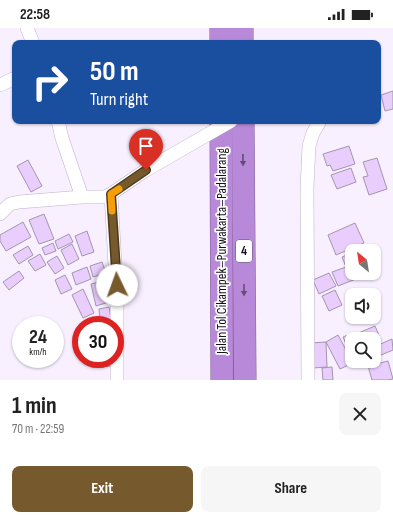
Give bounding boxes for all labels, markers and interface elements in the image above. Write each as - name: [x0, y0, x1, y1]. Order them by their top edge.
- text: 22:58: [20, 5, 50, 24]
- text: 50 m: [90, 55, 139, 88]
- icon: right: [24, 56, 76, 108]
- text: Turn right: [90, 89, 148, 110]
- pin: [129, 129, 163, 170]
- icon: arrive: [135, 135, 157, 157]
- street label: Jalan Tol Cikampek–Purwakarta–Padalarang: [213, 148, 230, 355]
- one-way arrow: [240, 154, 246, 167]
- road number: 4: [236, 240, 252, 262]
- north arrow: [345, 244, 381, 280]
- map controls: [345, 244, 381, 368]
- position arrow: [96, 264, 138, 306]
- one-way arrow: [241, 284, 247, 297]
- button: sound: [345, 288, 381, 324]
- speed limit sign: 30: [72, 316, 124, 368]
- text: 24: [29, 325, 47, 349]
- button: search: [345, 332, 381, 368]
- text: km/h: [29, 346, 47, 358]
- text: 1 min: [12, 391, 57, 420]
- button: close: [339, 393, 381, 435]
- text: 70 m · 22:59: [12, 421, 64, 437]
- button: Exit: [12, 466, 193, 512]
- button: Share: [201, 466, 381, 512]

